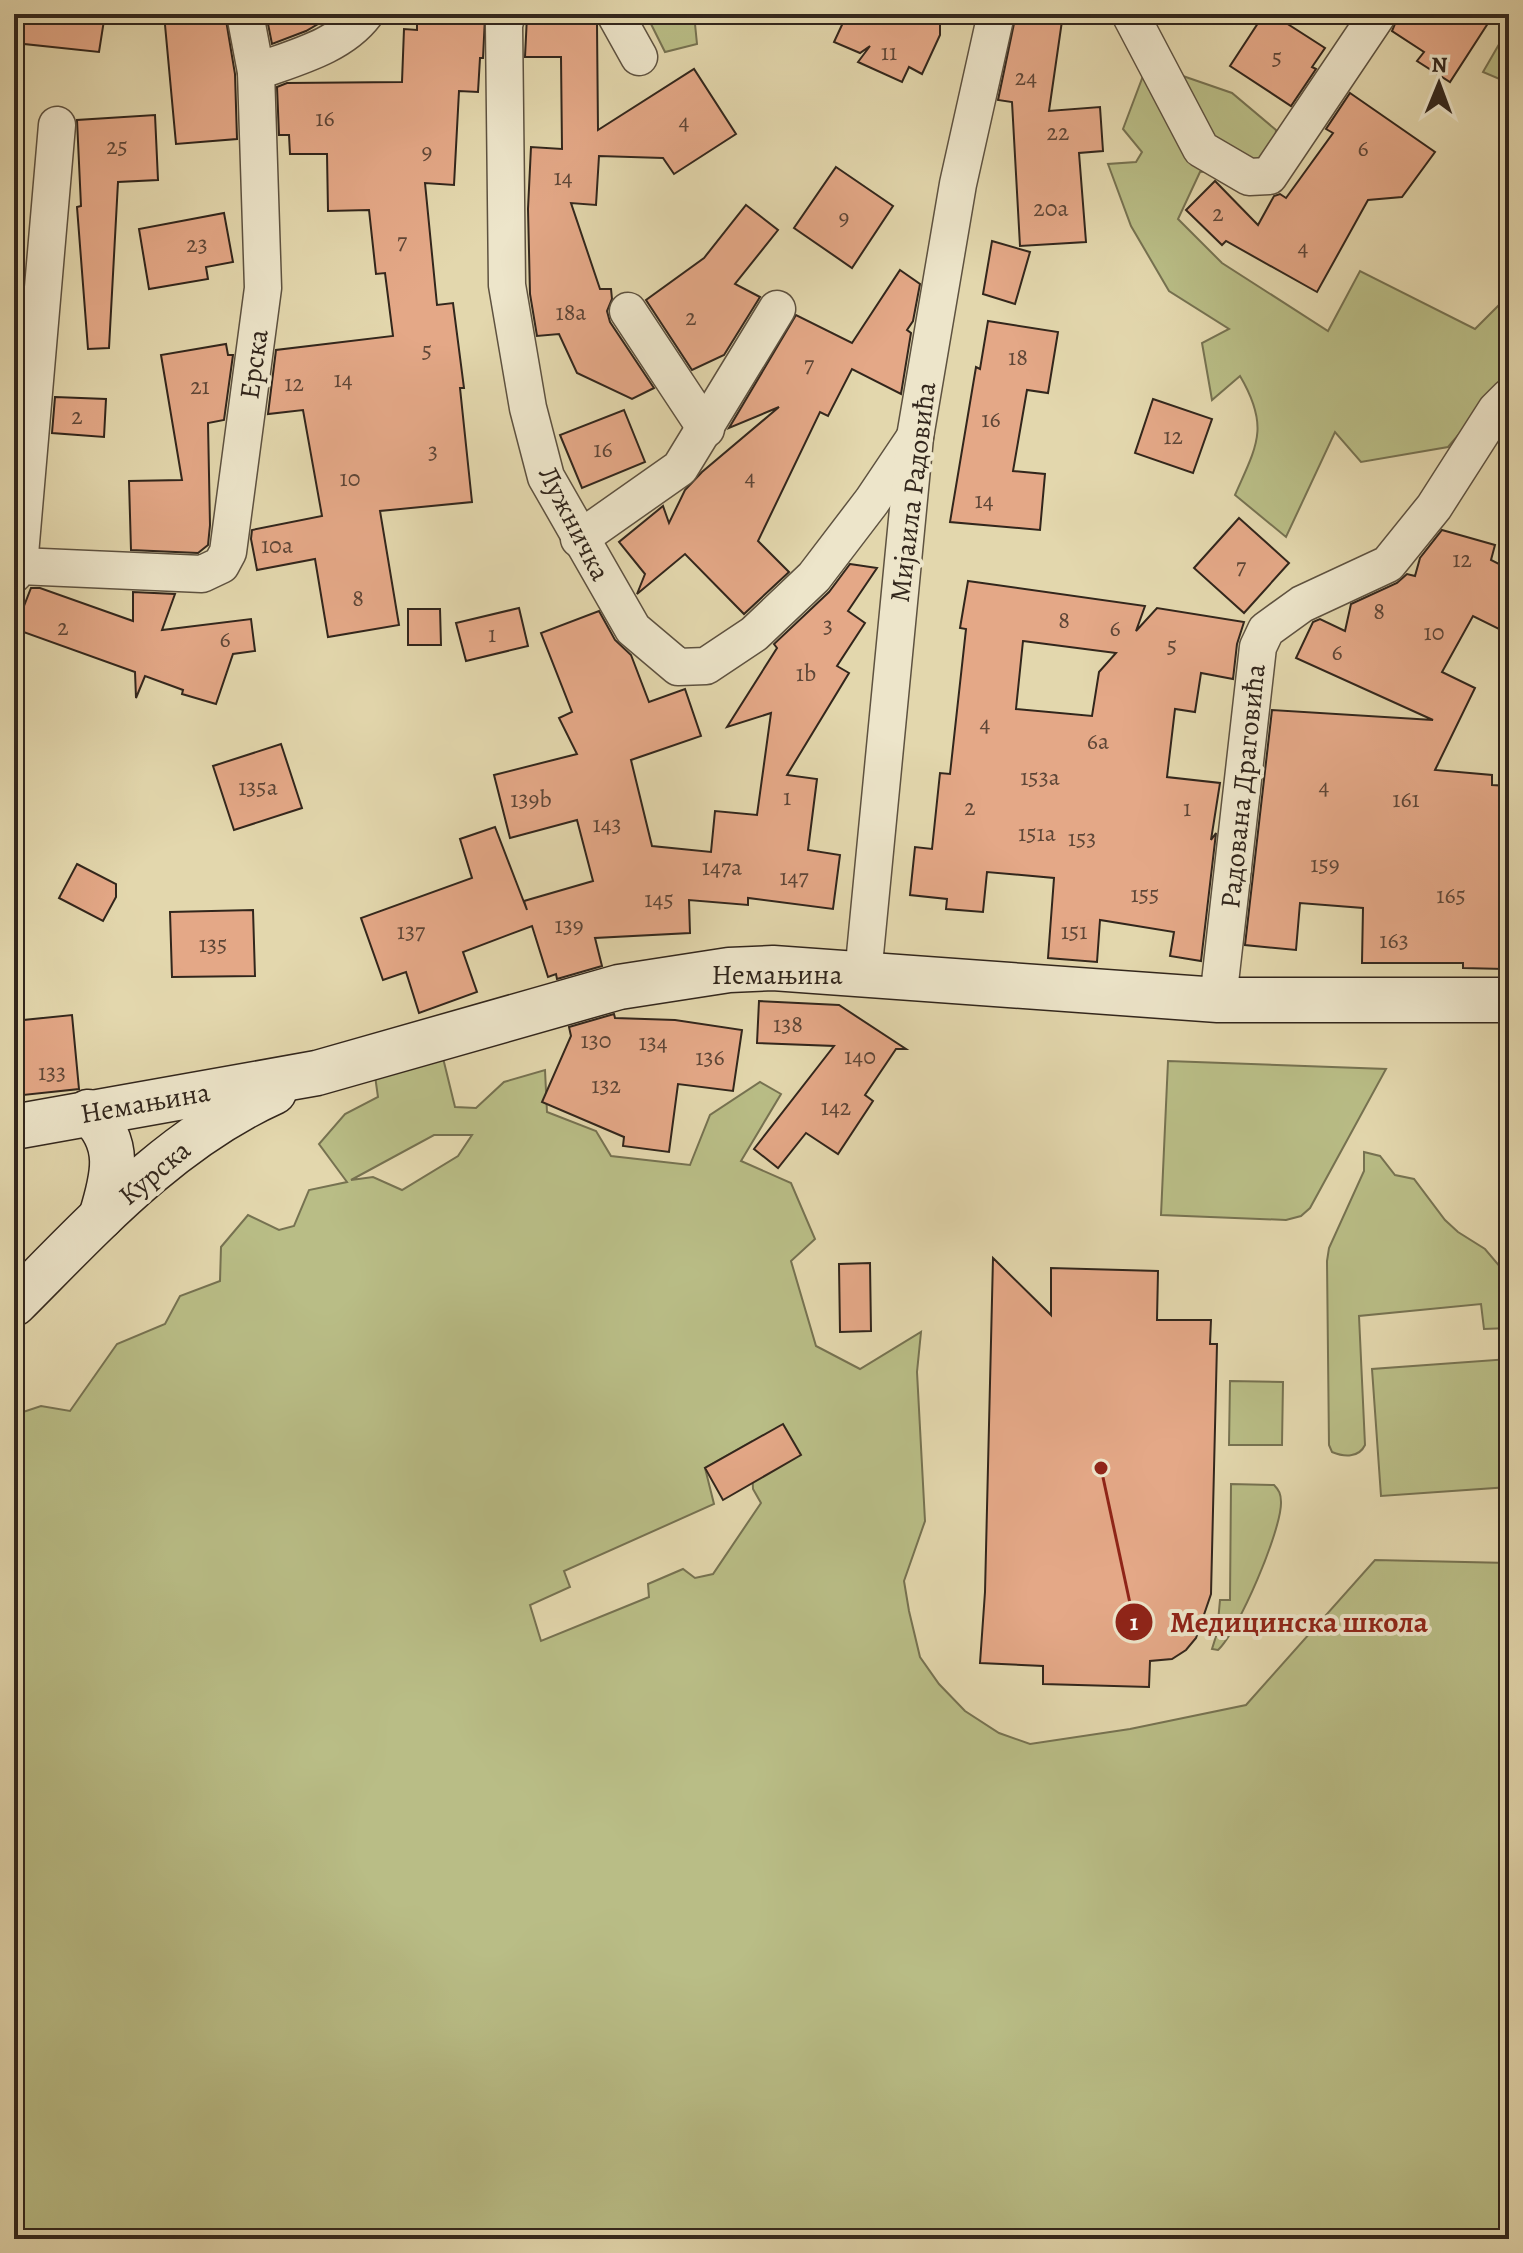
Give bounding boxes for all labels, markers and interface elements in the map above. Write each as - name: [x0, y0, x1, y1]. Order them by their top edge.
- house number: 11: [881, 36, 897, 68]
- house number: 5: [1272, 41, 1282, 73]
- north arrow: [1399, 44, 1479, 124]
- text: N: [1431, 50, 1448, 80]
- house number: 24: [1015, 61, 1037, 93]
- house number: 16: [315, 102, 335, 134]
- house number: 4: [679, 105, 690, 137]
- house number: 22: [1047, 116, 1069, 148]
- house number: 25: [106, 130, 128, 162]
- house number: 6: [1357, 132, 1369, 164]
- house number: 9: [422, 135, 432, 167]
- house number: 14: [553, 161, 573, 193]
- house number: 20a: [1033, 192, 1069, 224]
- house number: 2: [1212, 197, 1224, 229]
- house number: 9: [839, 201, 849, 233]
- house number: 7: [397, 225, 408, 257]
- house number: 23: [186, 228, 208, 260]
- house number: 4: [1298, 231, 1309, 263]
- house number: 18a: [555, 296, 587, 328]
- house number: 2: [685, 301, 697, 333]
- street label: Ерска: [230, 327, 278, 402]
- house number: 5: [422, 334, 432, 366]
- house number: 18: [1008, 341, 1028, 373]
- house number: 7: [804, 348, 815, 380]
- house number: 14: [333, 363, 353, 395]
- house number: 12: [284, 367, 304, 399]
- house number: 21: [190, 370, 210, 402]
- street label: Мијаила Радовића: [881, 380, 945, 605]
- house number: 2: [71, 400, 83, 432]
- house number: 16: [981, 403, 1001, 435]
- house number: 12: [1163, 420, 1183, 452]
- house number: 16: [593, 433, 613, 465]
- house number: 3: [428, 435, 438, 467]
- street label: Лужничка: [529, 460, 619, 587]
- house number: 4: [745, 461, 756, 493]
- house number: 10: [340, 462, 361, 494]
- house number: 14: [974, 484, 994, 516]
- house number: 10a: [261, 529, 294, 561]
- house number: 12: [1452, 543, 1472, 575]
- house number: 7: [1236, 550, 1247, 582]
- house number: 8: [352, 582, 364, 614]
- house number: 8: [1373, 595, 1385, 627]
- house number: 8: [1058, 604, 1070, 636]
- house number: 3: [823, 609, 833, 641]
- house number: 2: [57, 611, 69, 643]
- house number: 6: [1109, 612, 1121, 644]
- house number: 10: [1424, 616, 1445, 648]
- house number: 1: [488, 618, 496, 650]
- house number: 6: [219, 623, 231, 655]
- house number: 5: [1167, 629, 1177, 661]
- house number: 6: [1331, 636, 1343, 668]
- house number: 1b: [796, 657, 816, 689]
- street label: Радована Драговића: [1211, 662, 1275, 910]
- house number: 4: [980, 707, 991, 739]
- house number: 6a: [1087, 725, 1110, 757]
- house number: 153a: [1020, 761, 1061, 793]
- house number: 4: [1319, 770, 1330, 802]
- house number: 135a: [238, 771, 279, 803]
- house number: 1: [783, 781, 791, 813]
- house number: 139b: [510, 783, 552, 815]
- house number: 161: [1392, 783, 1420, 815]
- house number: 2: [964, 791, 976, 823]
- house number: 1: [1183, 792, 1191, 824]
- house number: 143: [592, 808, 622, 840]
- house number: 151a: [1018, 817, 1057, 849]
- house number: 153: [1068, 822, 1096, 854]
- house number: 159: [1310, 848, 1340, 880]
- house number: 147a: [702, 851, 743, 883]
- house number: 147: [779, 861, 809, 893]
- house number: 155: [1131, 878, 1159, 910]
- house number: 165: [1436, 879, 1466, 911]
- house number: 145: [644, 883, 674, 915]
- house number: 139: [554, 909, 584, 941]
- house number: 137: [397, 915, 426, 947]
- house number: 151: [1061, 915, 1087, 947]
- house number: 163: [1379, 924, 1409, 956]
- house number: 135: [199, 928, 227, 960]
- street label: Немањина: [711, 956, 843, 994]
- house number: 138: [773, 1008, 803, 1040]
- house number: 130: [581, 1024, 611, 1056]
- house number: 134: [638, 1026, 668, 1058]
- house number: 140: [844, 1040, 876, 1072]
- house number: 136: [695, 1041, 725, 1073]
- house number: 133: [38, 1056, 66, 1088]
- house number: 132: [591, 1069, 621, 1101]
- street label: Немањина: [77, 1073, 213, 1133]
- house number: 142: [821, 1091, 851, 1123]
- street label: Курска: [110, 1131, 199, 1214]
- callout: Медицинска школа: [1114, 1595, 1444, 1649]
- text: Медицинска школа: [1170, 1602, 1429, 1642]
- text: 1: [1130, 1606, 1139, 1638]

